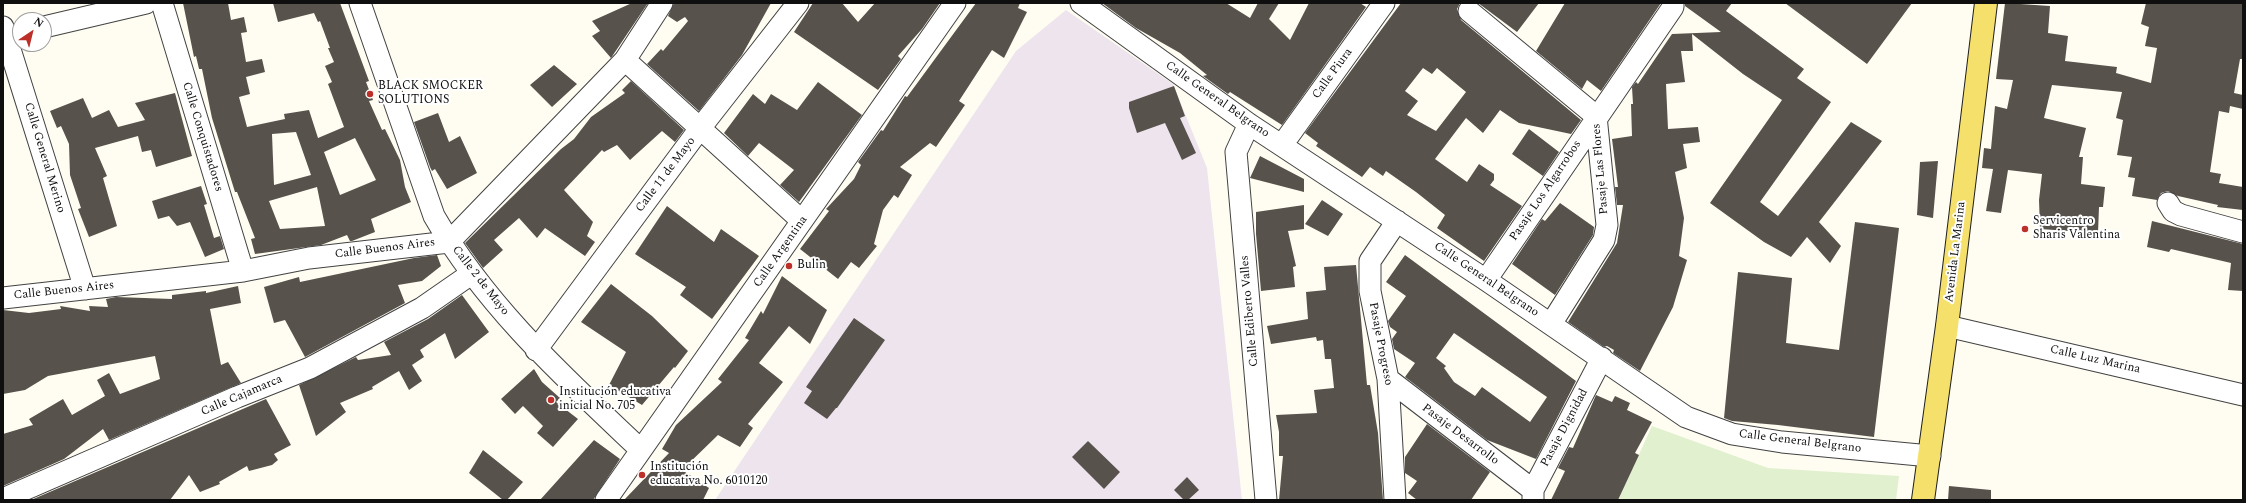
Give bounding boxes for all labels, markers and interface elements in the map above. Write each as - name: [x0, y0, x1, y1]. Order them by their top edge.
- north arrow: [12, 12, 52, 52]
- text: N: [30, 13, 47, 32]
- street label: Calle Piura: [1310, 46, 1356, 102]
- street label: Calle General Belgrano: [1162, 59, 1272, 141]
- street label: Calle Conquistadores: [178, 80, 226, 194]
- place label: BLACK SMOCKER SOLUTIONS: [378, 80, 483, 108]
- marker: BLACK SMOCKER SOLUTIONS: [365, 89, 375, 99]
- street label: Calle General Merino: [20, 101, 68, 215]
- street label: Pasaje Las Flores: [1590, 123, 1612, 215]
- street label: Calle 11 de Mayo: [633, 135, 699, 215]
- street label: Pasaje Los Algarrobos: [1507, 138, 1585, 244]
- street label: Avenida La Marina: [1943, 201, 1969, 303]
- street label: Calle Argentina: [751, 213, 811, 291]
- place label: Servicentro Sharis Valentina: [2033, 215, 2120, 243]
- marker: Servicentro Sharis Valentina: [2020, 224, 2030, 234]
- street label: Calle Buenos Aires: [334, 236, 436, 262]
- street label: Calle General Belgrano: [1431, 240, 1541, 320]
- street label: Calle 2 de Mayo: [448, 243, 512, 319]
- street label: Calle Ediberto Valles: [1238, 255, 1262, 367]
- place label: Bulin: [797, 259, 826, 273]
- marker: Bulin: [784, 261, 794, 271]
- street label: Calle Buenos Aires: [13, 279, 115, 303]
- street label: Pasaje Progreso: [1365, 301, 1395, 387]
- street label: Calle Luz Marina: [2048, 343, 2142, 377]
- street label: Calle Cajamarca: [199, 372, 285, 420]
- place label: Institución educativa inicial No. 705: [559, 386, 671, 414]
- street label: Pasaje Dignidad: [1538, 386, 1592, 470]
- marker: Institución educativa inicial No. 705: [546, 395, 556, 405]
- street label: Pasaje Desarrollo: [1419, 401, 1501, 469]
- street label: Calle General Belgrano: [1738, 427, 1862, 457]
- place label: Institución educativa No. 6010120: [650, 461, 767, 489]
- marker: Institución educativa No. 6010120: [637, 470, 647, 480]

